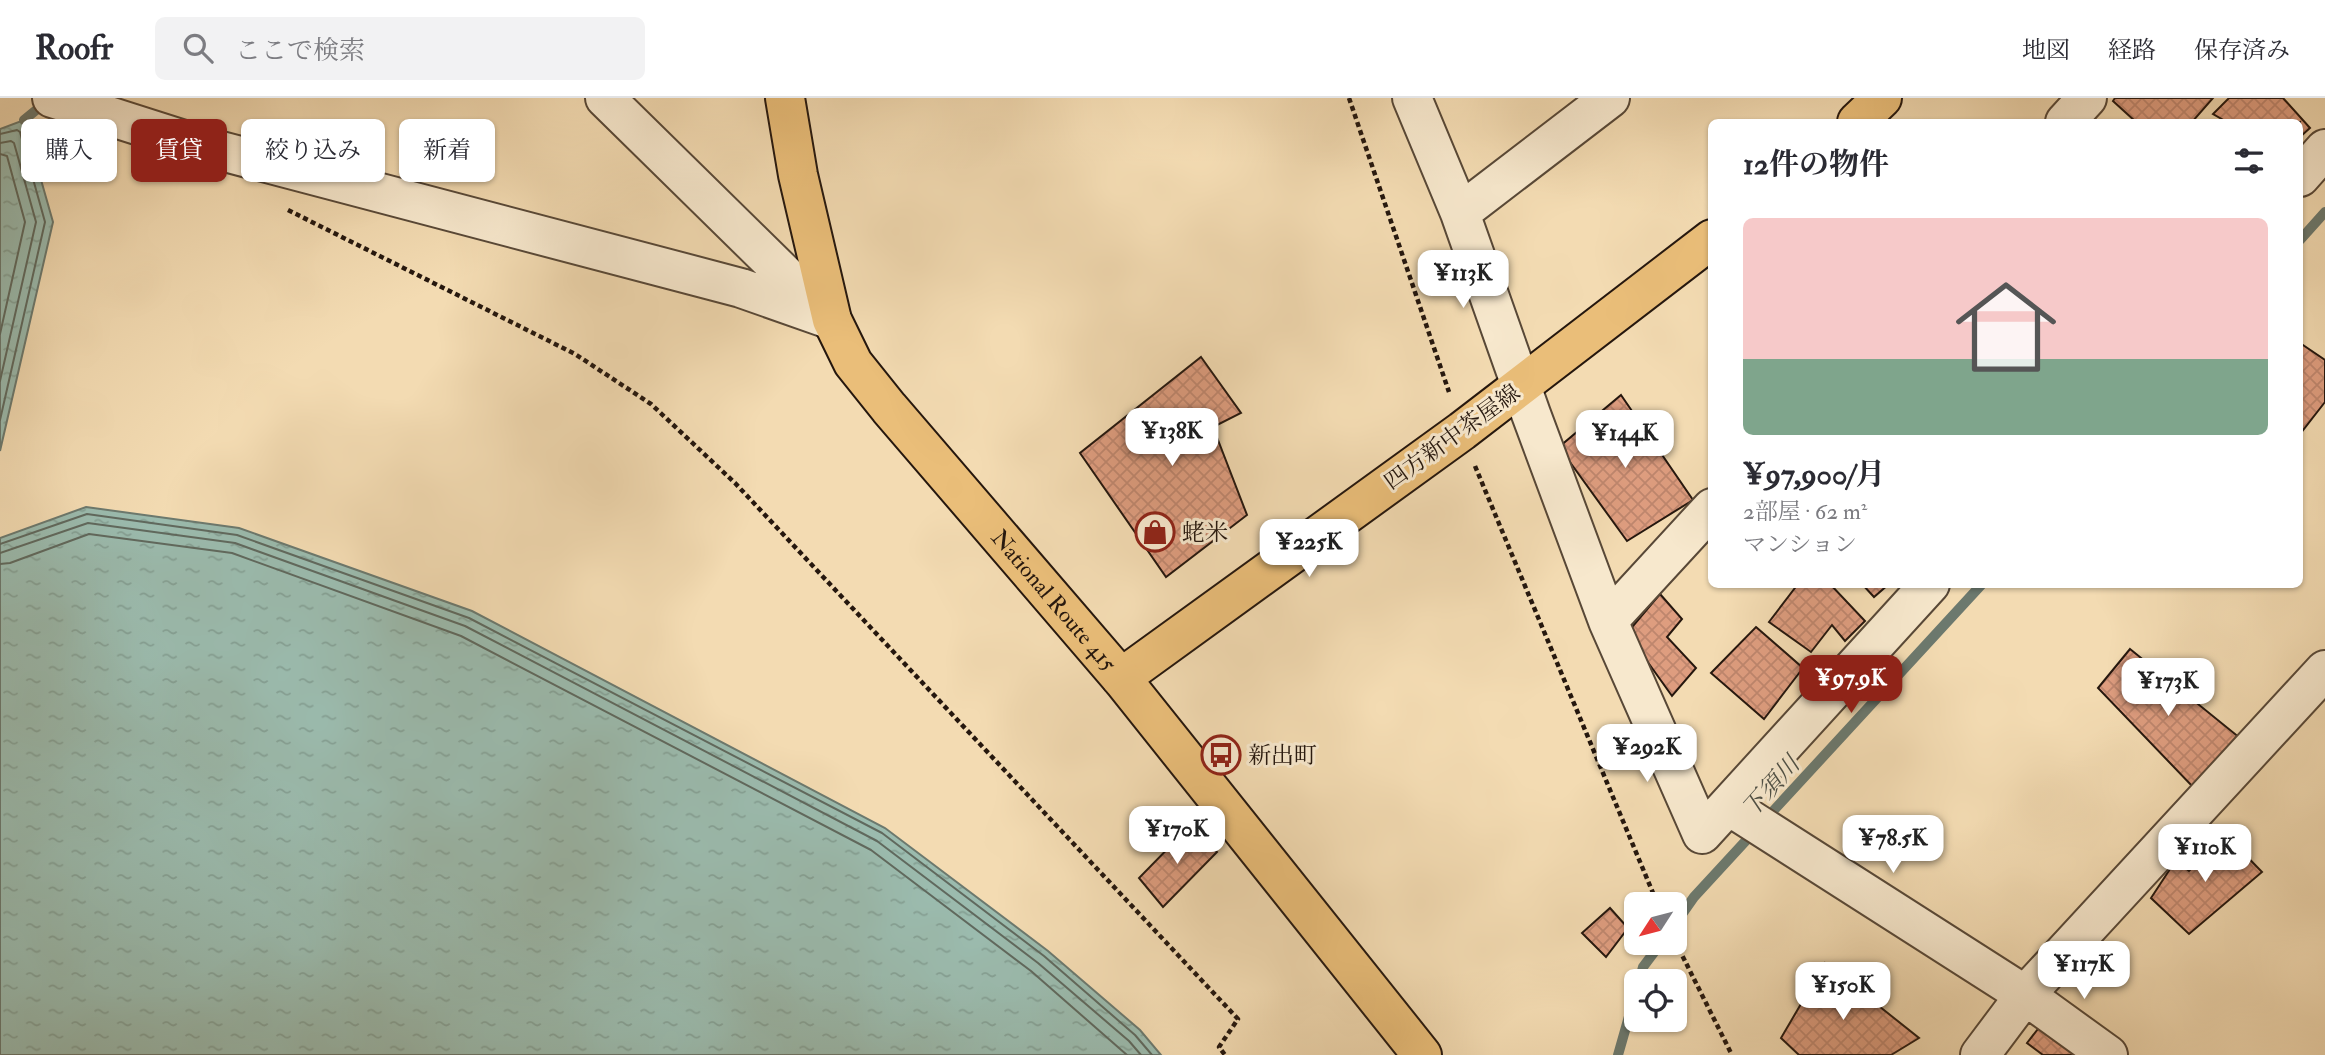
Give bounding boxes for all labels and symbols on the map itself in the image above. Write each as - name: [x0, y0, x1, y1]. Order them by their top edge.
- pin: ¥113K: [1414, 250, 1512, 310]
- street label: 四方新中茶屋線: [1378, 378, 1526, 496]
- pin: ¥138K: [1123, 408, 1221, 468]
- pin: ¥144K: [1576, 410, 1674, 470]
- shop icon: 蛯米: [1134, 511, 1176, 553]
- place label: 蛯米: [1182, 518, 1228, 547]
- pin: ¥225K: [1260, 519, 1358, 579]
- street label: National Route 415: [985, 523, 1123, 677]
- pin: ¥97.9K: [1794, 656, 1908, 715]
- pin: ¥173K: [2119, 658, 2217, 718]
- pin: ¥292K: [1598, 724, 1696, 784]
- bus stop icon: 新出町: [1200, 734, 1242, 776]
- place label: 新出町: [1248, 741, 1317, 770]
- water label: 下須川: [1735, 748, 1809, 824]
- pin: ¥170K: [1128, 806, 1226, 866]
- pin: ¥78.5K: [1836, 816, 1950, 875]
- pin: ¥110K: [2156, 824, 2254, 884]
- north arrow: [1624, 892, 1687, 956]
- pin: ¥117K: [2035, 942, 2133, 1001]
- pin: ¥150K: [1794, 962, 1892, 1022]

